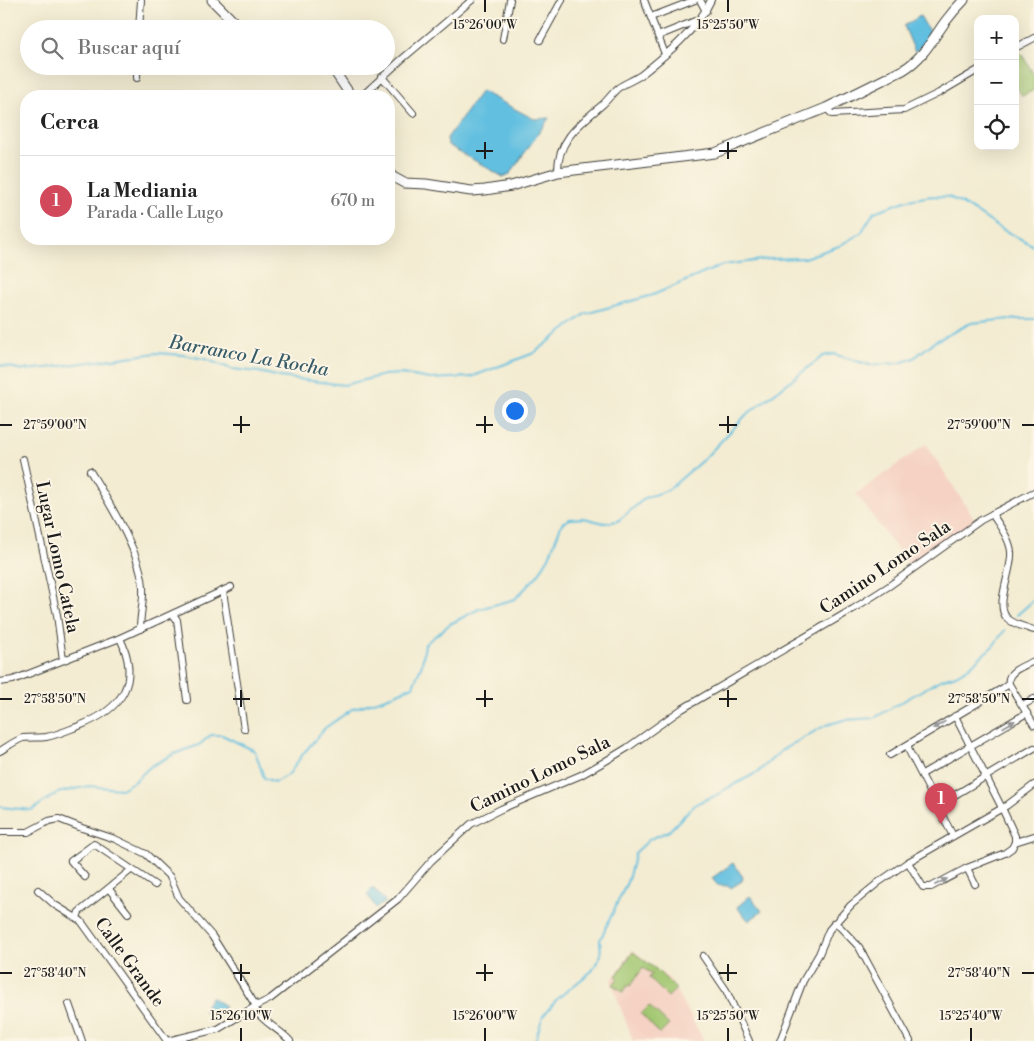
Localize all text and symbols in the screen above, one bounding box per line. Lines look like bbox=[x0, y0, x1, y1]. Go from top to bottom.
map controls bbox=[974, 15, 1019, 150]
button: + bbox=[974, 15, 1019, 60]
text: 15°26'00"W bbox=[453, 18, 518, 33]
text: 15°25'50"W bbox=[697, 18, 760, 33]
search box bbox=[20, 20, 395, 75]
icon: search bbox=[38, 34, 66, 62]
text: Buscar aquí bbox=[78, 36, 180, 60]
button: − bbox=[974, 60, 1019, 105]
button: locate bbox=[974, 105, 1019, 150]
text: Cerca bbox=[40, 110, 99, 136]
text: La Mediania bbox=[87, 179, 197, 203]
text: 1 bbox=[52, 191, 60, 211]
text: 670 m bbox=[331, 191, 375, 211]
text: Parada · Calle Lugo bbox=[87, 203, 224, 223]
water label: Barranco La Rocha bbox=[166, 330, 331, 382]
your location bbox=[502, 398, 528, 424]
text: 27°59'00"N bbox=[23, 418, 87, 433]
text: 27°59'00"N bbox=[947, 418, 1011, 433]
street label: Lugar Lomo Catela bbox=[30, 479, 85, 636]
street label: Camino Lomo Sala bbox=[815, 515, 956, 620]
text: 27°58'50"N bbox=[24, 692, 86, 707]
text: 27°58'50"N bbox=[948, 692, 1010, 707]
one-way arrow bbox=[1003, 719, 1016, 728]
one-way arrow bbox=[933, 721, 946, 730]
street label: Camino Lomo Sala bbox=[466, 730, 615, 818]
pin: 1 bbox=[925, 783, 957, 824]
one-way arrow bbox=[934, 878, 948, 886]
street label: Calle Grande bbox=[89, 913, 170, 1012]
text: 27°58'40"N bbox=[24, 966, 86, 981]
text: 27°58'40"N bbox=[948, 966, 1010, 981]
text: 15°26'10"W bbox=[210, 1009, 273, 1024]
text: 15°26'00"W bbox=[453, 1009, 518, 1024]
text: 15°25'50"W bbox=[697, 1009, 760, 1024]
text: 15°25'40"W bbox=[939, 1009, 1004, 1024]

